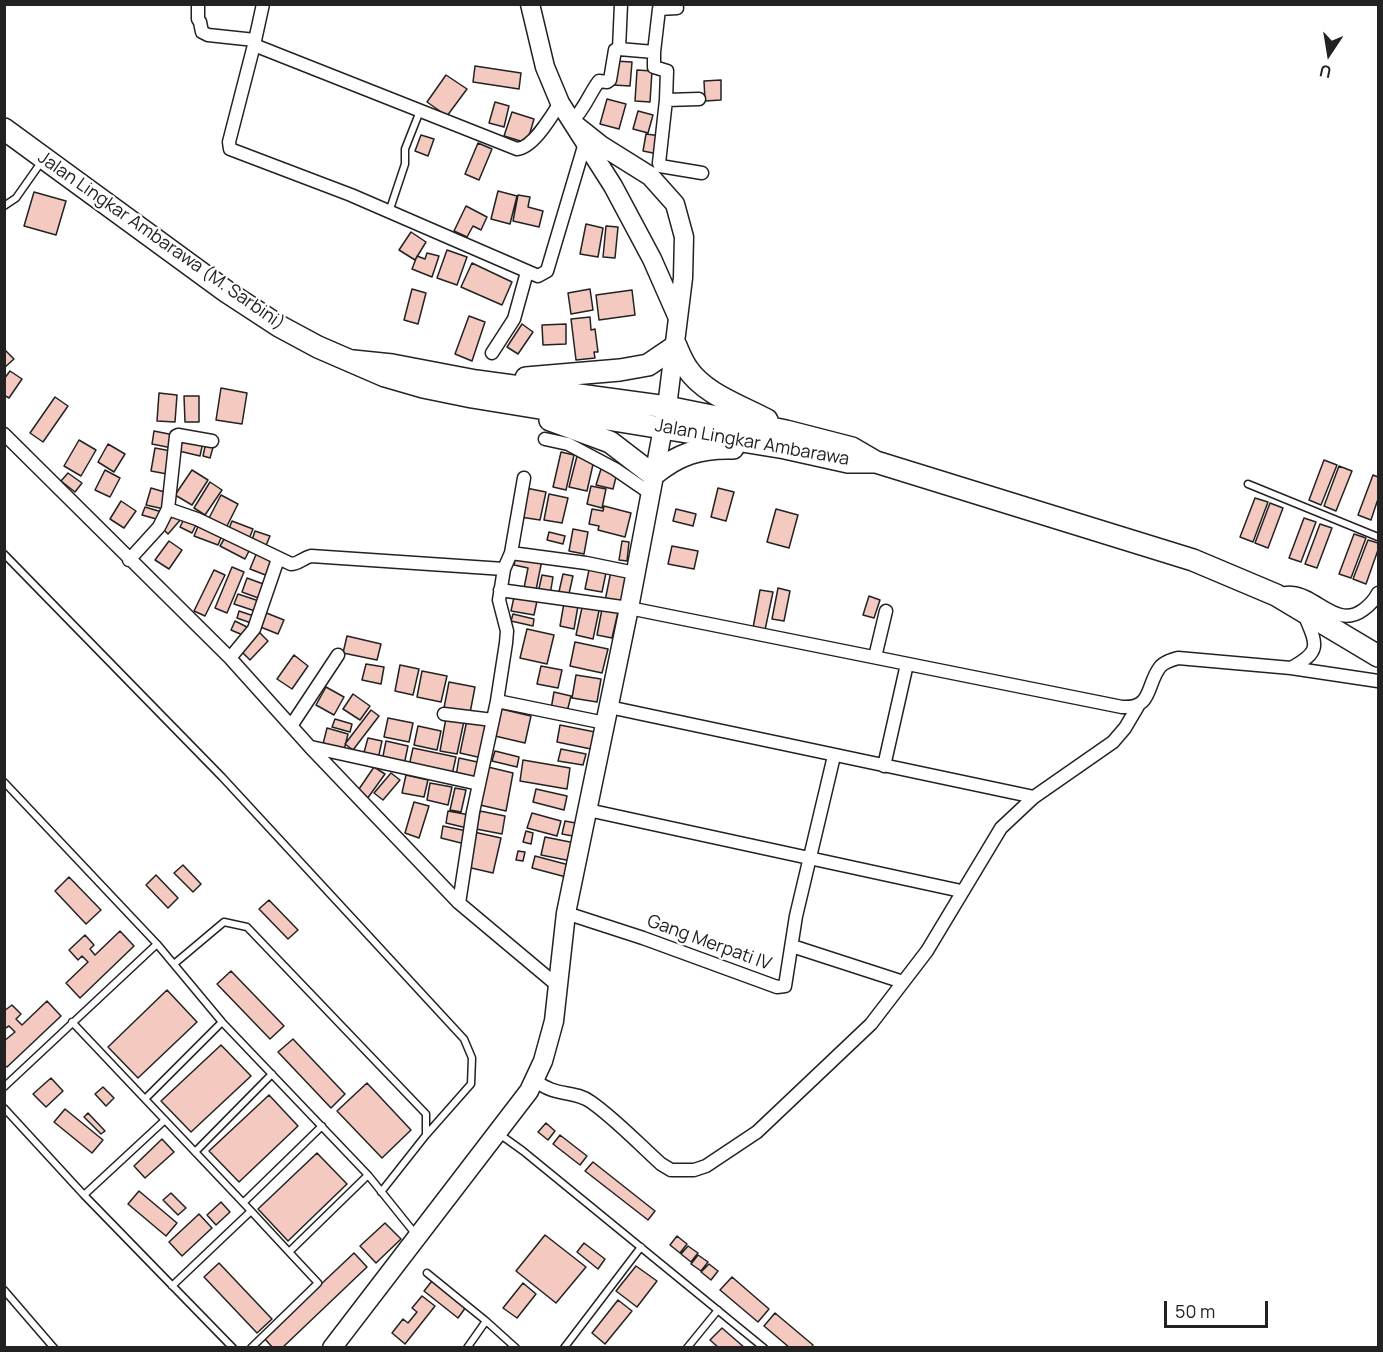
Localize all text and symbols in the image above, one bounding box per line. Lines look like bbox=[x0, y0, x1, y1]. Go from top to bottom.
north arrow bbox=[1299, 24, 1359, 84]
text: U bbox=[1317, 60, 1333, 84]
street label: Jalan Lingkar Ambarawa (M. Sarbini) bbox=[33, 147, 289, 335]
street label: Jalan Lingkar Ambarawa bbox=[653, 415, 851, 471]
street label: Gang Merpati IV bbox=[644, 911, 774, 975]
scale bar bbox=[1167, 1289, 1270, 1327]
text: 50 m bbox=[1175, 1299, 1215, 1323]

